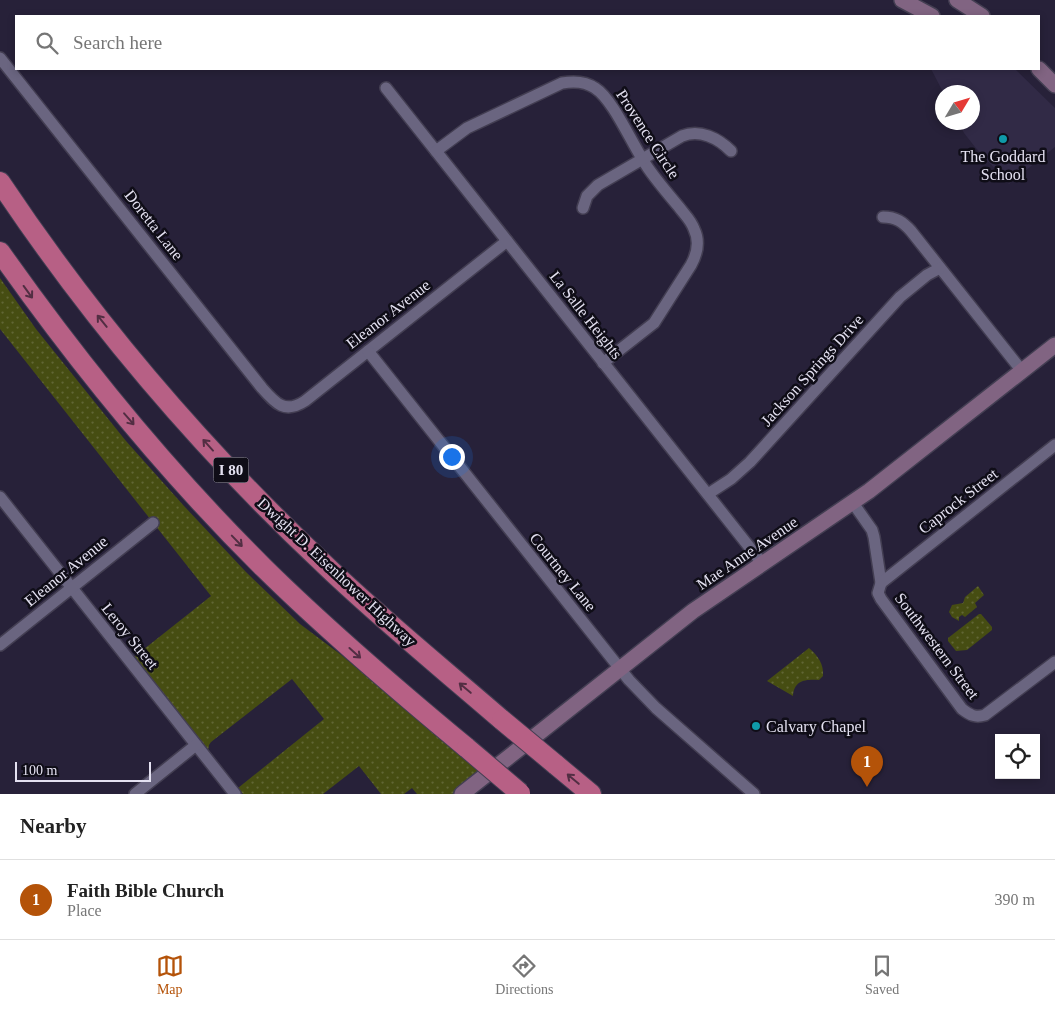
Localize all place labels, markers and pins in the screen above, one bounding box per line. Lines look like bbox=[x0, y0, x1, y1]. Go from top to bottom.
marker: The Goddard School bbox=[997, 133, 1009, 145]
place label: The Goddard School bbox=[961, 148, 1045, 183]
place label: Calvary Chapel bbox=[766, 718, 867, 736]
marker: Calvary Chapel bbox=[750, 720, 762, 732]
pin: 1 bbox=[851, 746, 883, 787]

